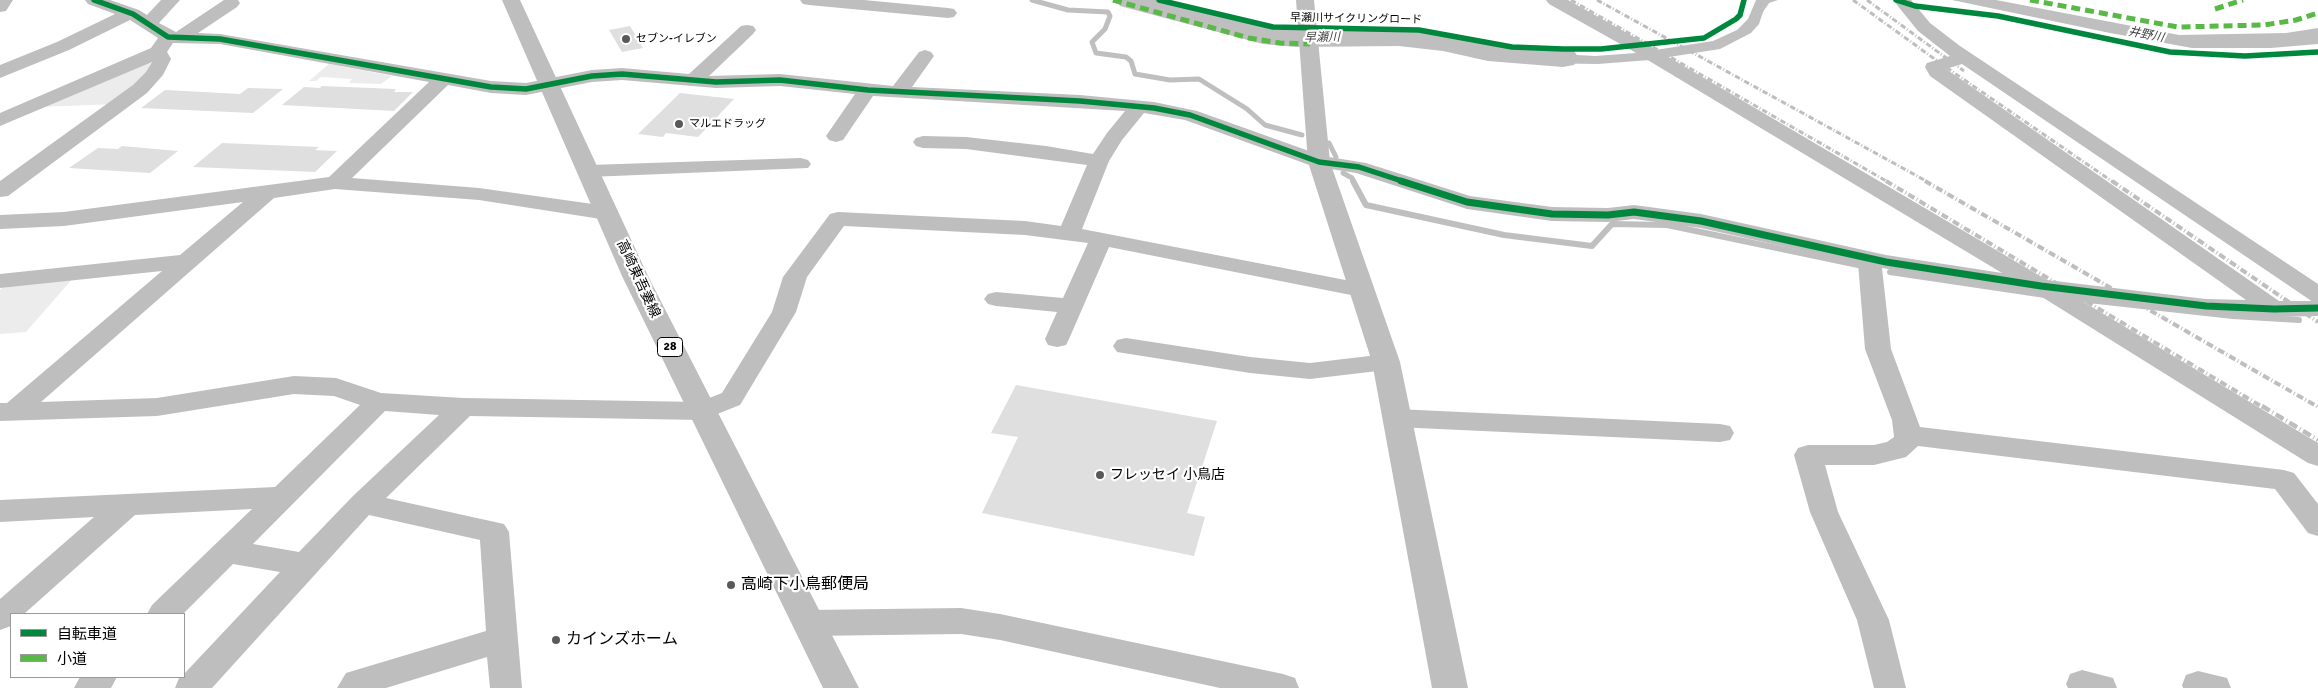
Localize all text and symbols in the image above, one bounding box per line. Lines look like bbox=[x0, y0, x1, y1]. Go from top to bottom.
street label: 早瀬川サイクリングロード bbox=[1290, 11, 1422, 27]
water label: 井野川 bbox=[2127, 24, 2165, 46]
water label: 早瀬川 bbox=[1304, 30, 1340, 46]
place label: セブン-イレブン bbox=[636, 32, 717, 46]
marker: セブン-イレブン bbox=[620, 33, 632, 45]
place label: マルエドラッグ bbox=[689, 117, 766, 131]
marker: マルエドラッグ bbox=[673, 118, 685, 130]
street label: 高崎東吾妻線 bbox=[613, 237, 663, 321]
road number: 28 bbox=[658, 338, 682, 357]
place label: フレッセイ 小鳥店 bbox=[1110, 467, 1225, 483]
marker: フレッセイ 小鳥店 bbox=[1094, 469, 1106, 481]
place label: 高崎下小鳥郵便局 bbox=[741, 575, 869, 595]
marker: 高崎下小鳥郵便局 bbox=[725, 579, 737, 591]
legend bbox=[10, 613, 185, 678]
text: 自転車道 bbox=[57, 625, 117, 643]
place label: カインズホーム bbox=[566, 630, 678, 650]
marker: カインズホーム bbox=[550, 634, 562, 646]
text: 小道 bbox=[57, 650, 87, 668]

